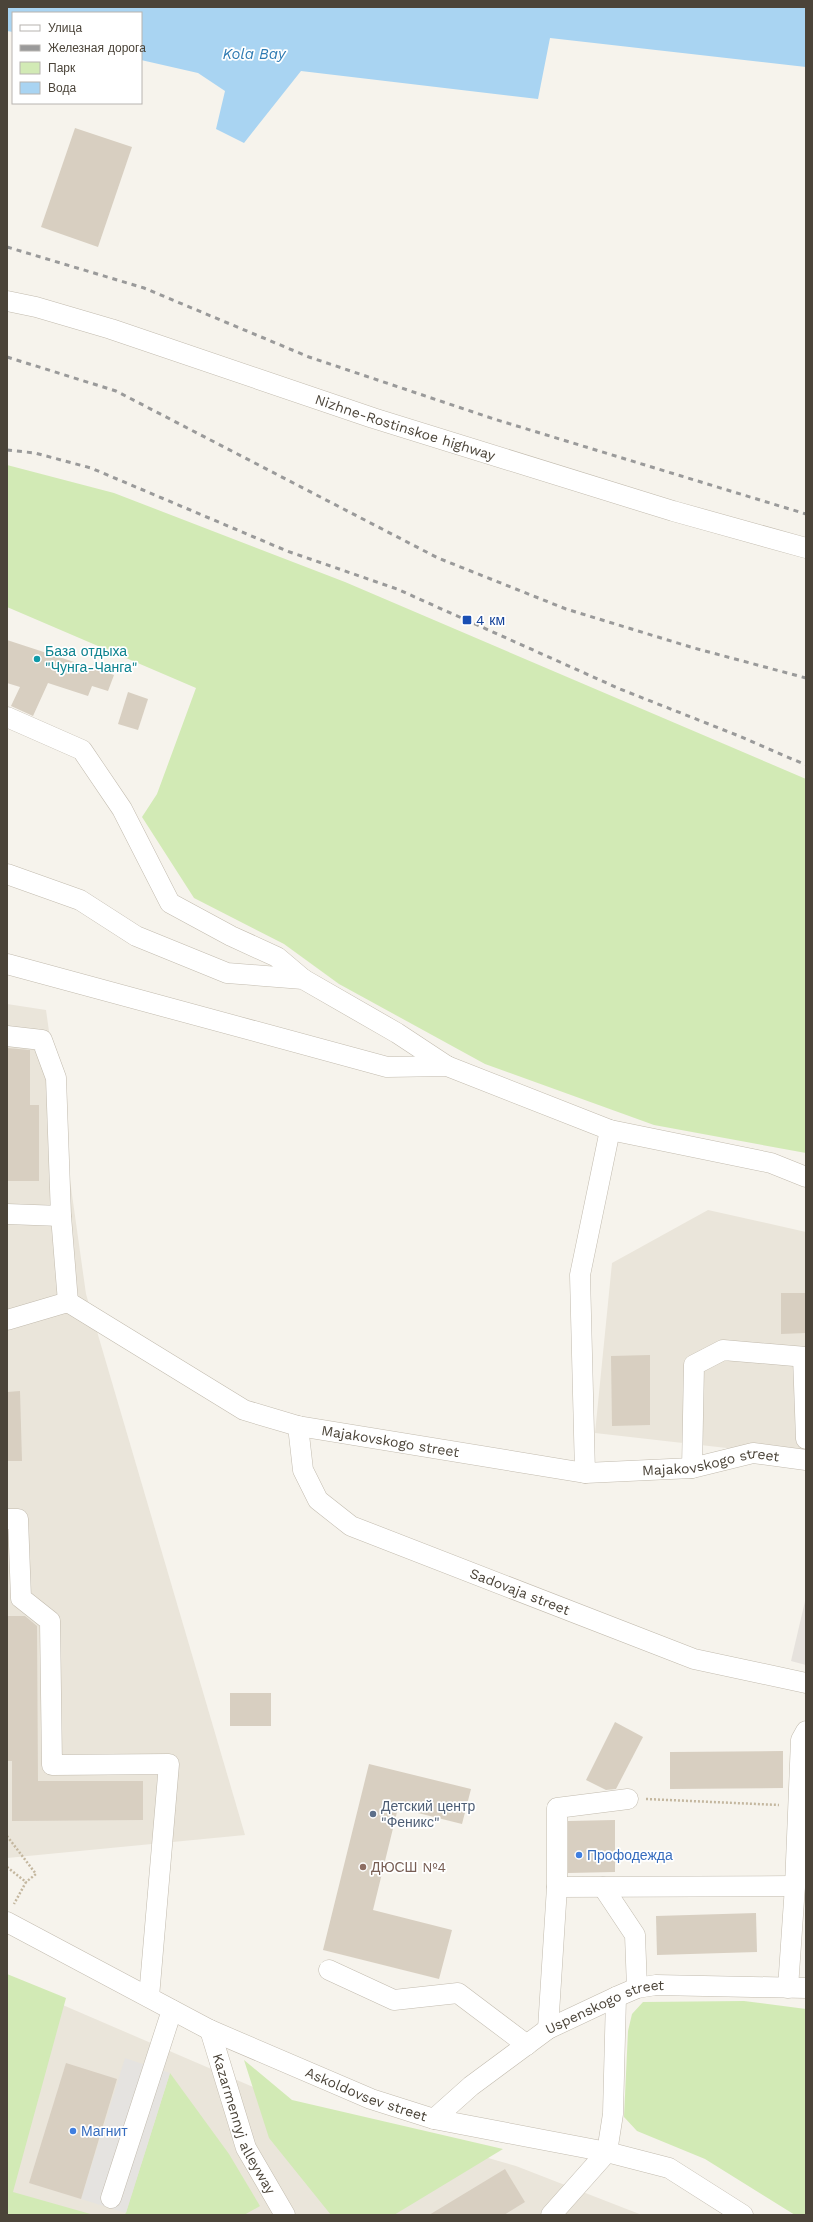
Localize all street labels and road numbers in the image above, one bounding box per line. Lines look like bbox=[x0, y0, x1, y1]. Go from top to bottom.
street label: Nizhne-Rostinskoe highway bbox=[313, 391, 498, 464]
street label: Majakovskogo street bbox=[320, 1422, 461, 1460]
street label: Majakovskogo street bbox=[642, 1445, 780, 1478]
street label: Sadovaja street bbox=[468, 1565, 572, 1618]
street label: Uspenskogo street bbox=[543, 1977, 664, 2037]
street label: Kazarmennyj alleyway bbox=[210, 2051, 279, 2197]
street label: Askoldovsev street bbox=[303, 2064, 429, 2124]

